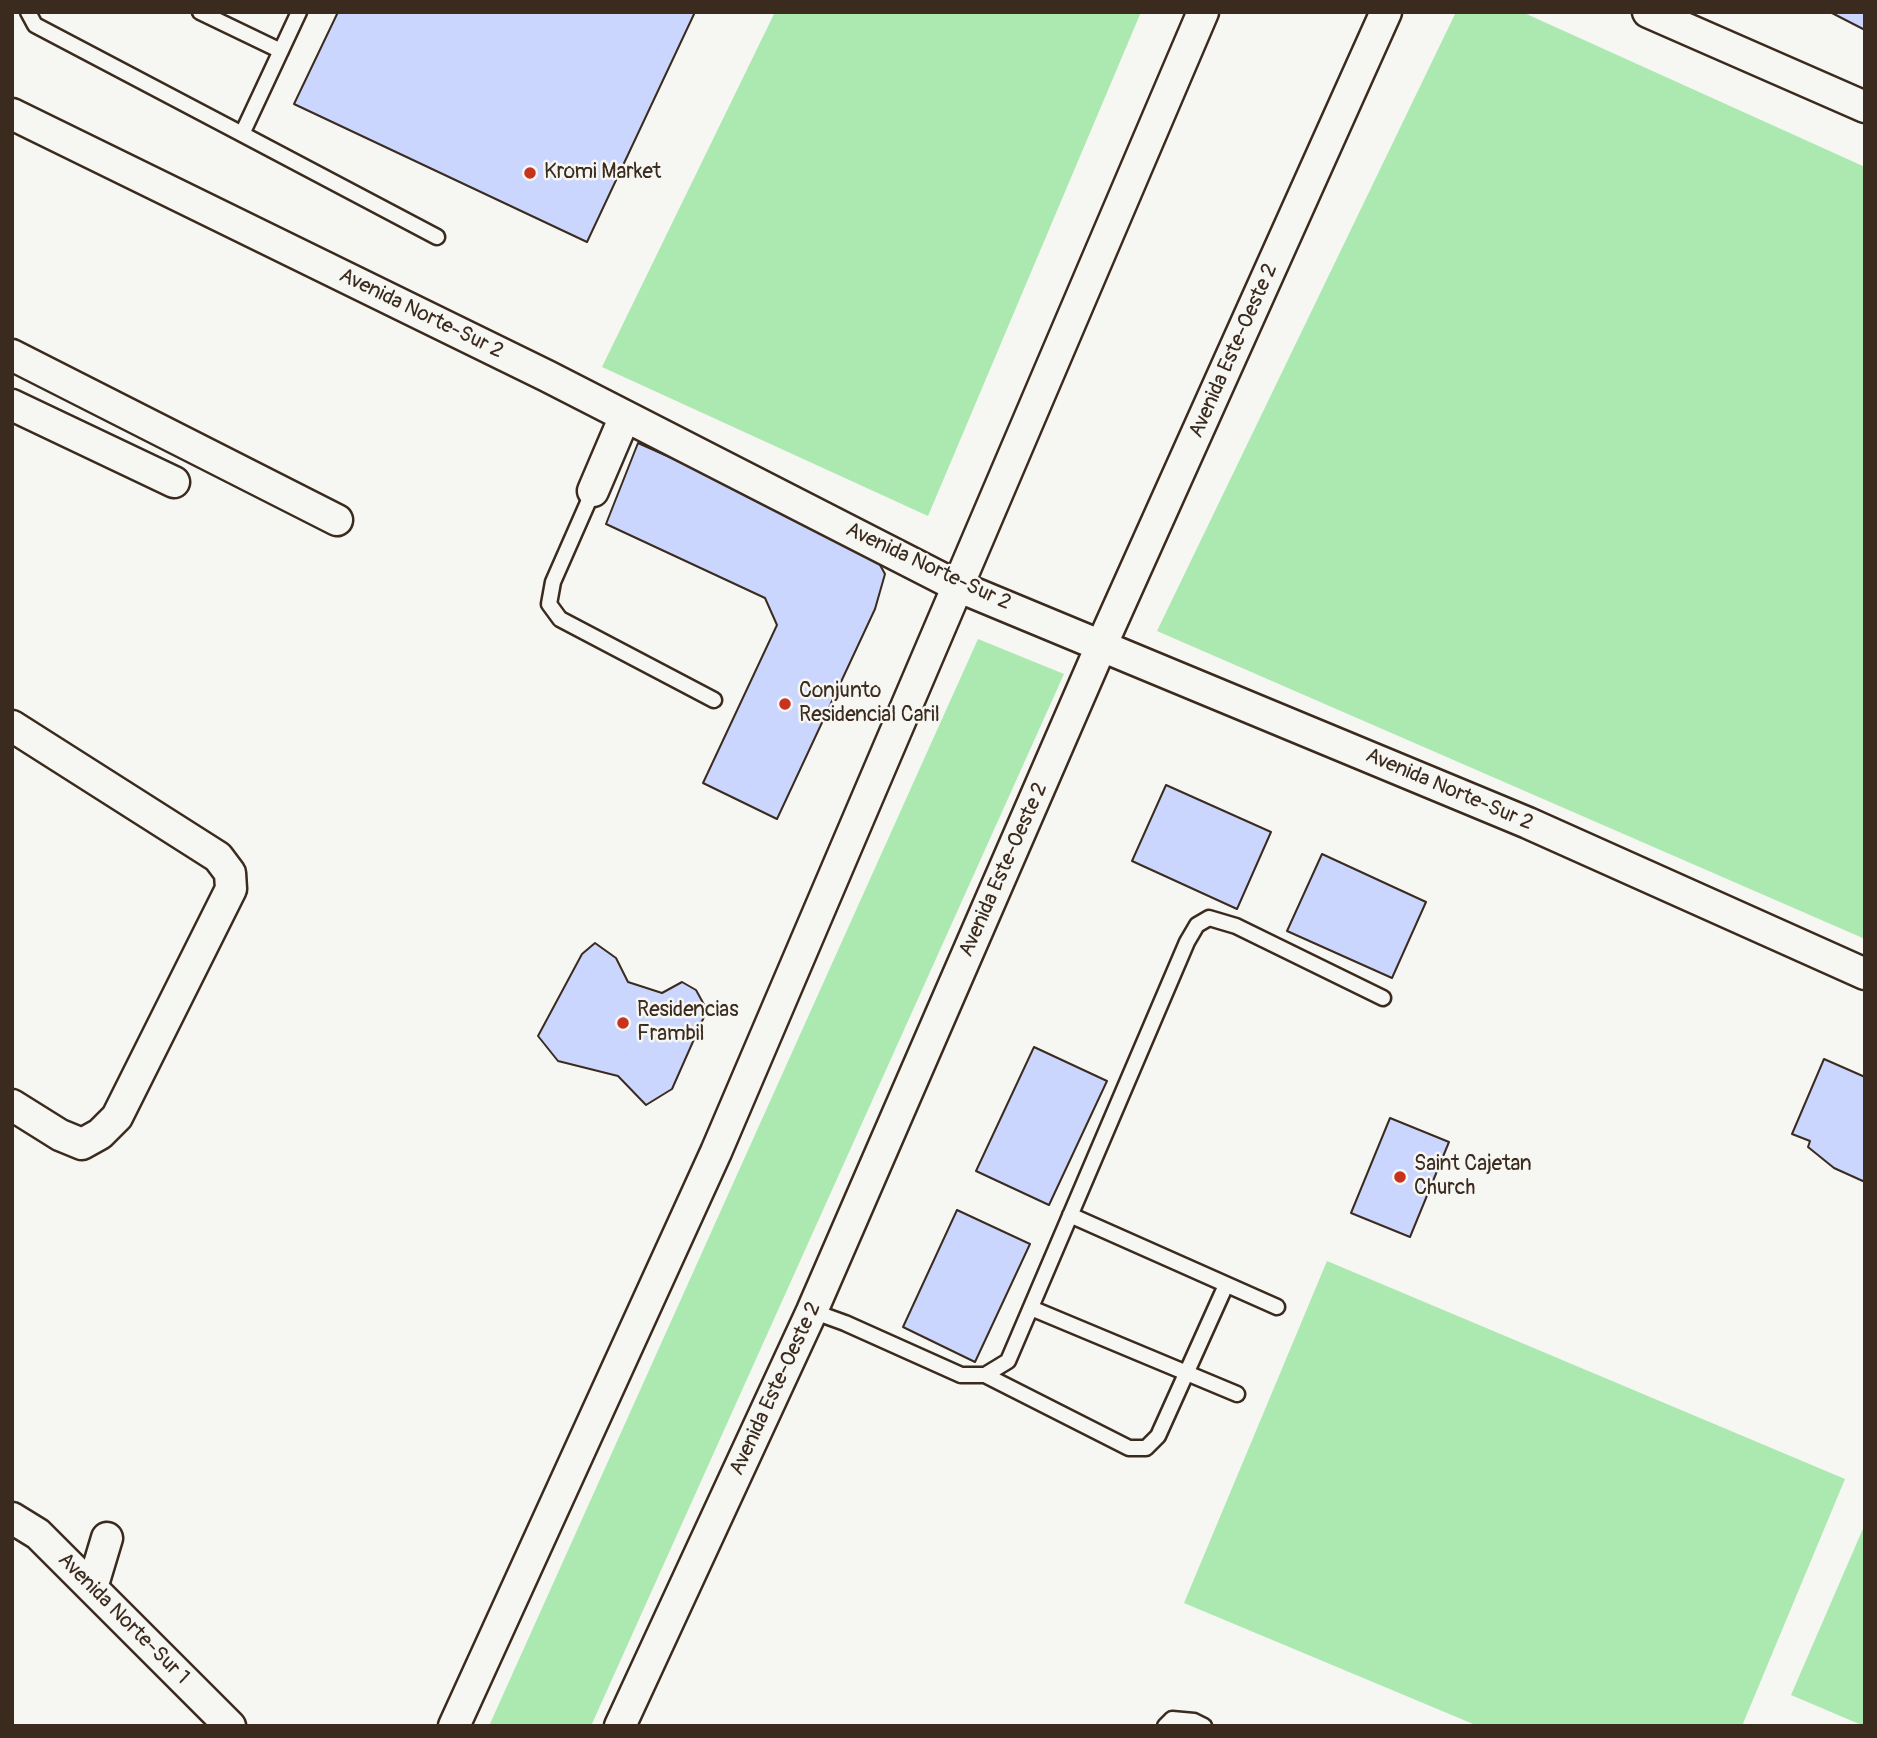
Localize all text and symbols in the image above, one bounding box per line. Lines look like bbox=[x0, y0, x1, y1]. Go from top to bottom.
place label: Kromi Market bbox=[544, 160, 661, 186]
marker: Kromi Market bbox=[522, 165, 538, 181]
street label: Avenida Este-Oeste 2 bbox=[1184, 260, 1284, 442]
street label: Avenida Norte-Sur 2 bbox=[335, 263, 507, 365]
street label: Avenida Norte-Sur 2 bbox=[841, 518, 1015, 616]
place label: Conjunto Residencial Caril bbox=[799, 679, 940, 729]
marker: Conjunto Residencial Caril bbox=[777, 696, 793, 712]
street label: Avenida Norte-Sur 2 bbox=[1362, 743, 1536, 837]
street label: Avenida Este-Oeste 2 bbox=[954, 779, 1054, 961]
place label: Residencias Frambil bbox=[637, 998, 739, 1048]
marker: Residencias Frambil bbox=[615, 1015, 631, 1031]
place label: Saint Cajetan Church bbox=[1414, 1152, 1532, 1202]
marker: Saint Cajetan Church bbox=[1392, 1169, 1408, 1185]
street label: Avenida Este-Oeste 2 bbox=[725, 1298, 827, 1480]
street label: Avenida Norte-Sur 1 bbox=[52, 1548, 194, 1690]

